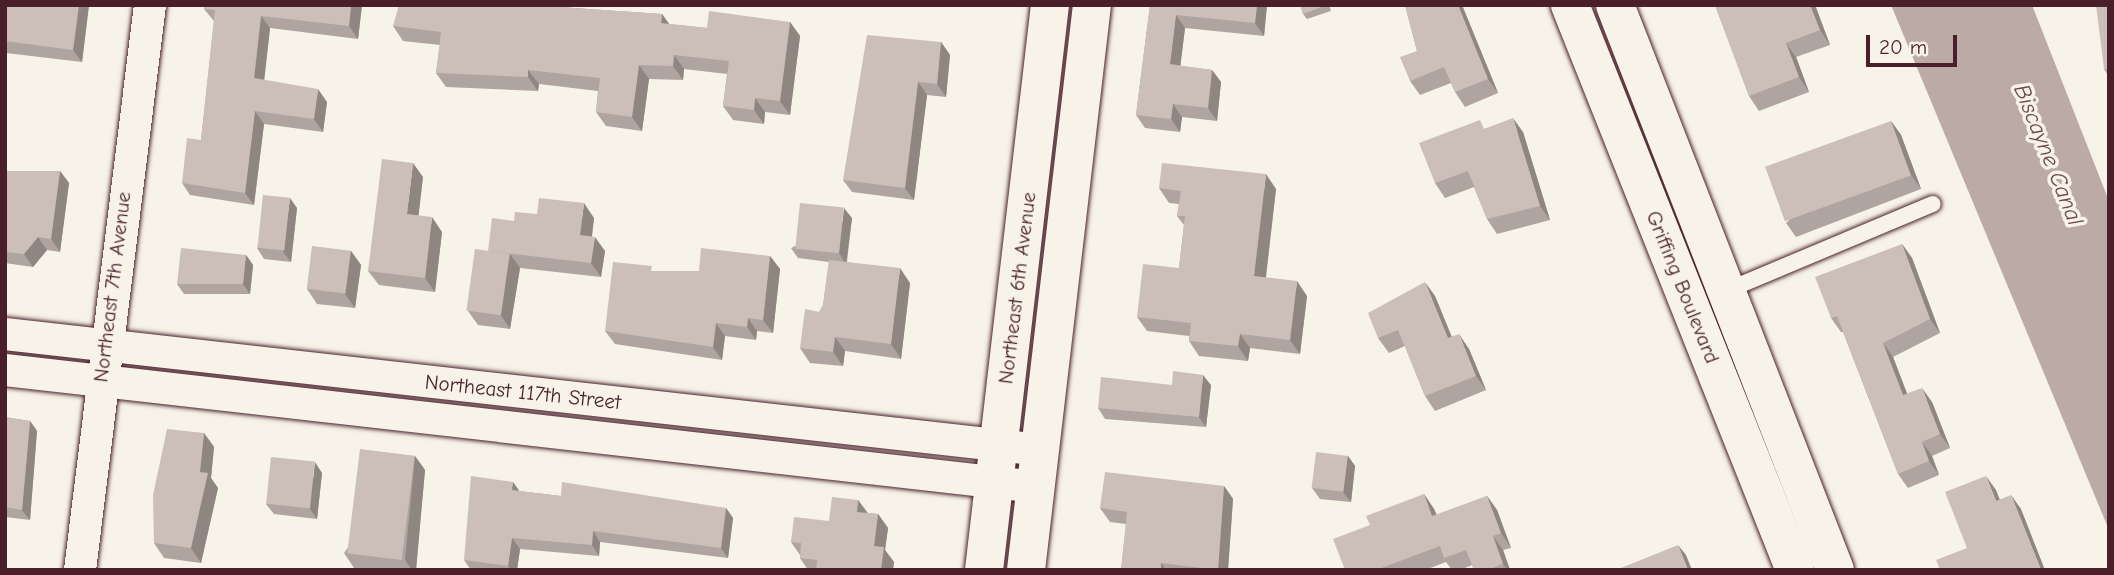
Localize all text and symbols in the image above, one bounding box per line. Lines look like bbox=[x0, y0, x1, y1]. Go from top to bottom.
scale bar bbox=[1869, 21, 1960, 65]
text: 20 m bbox=[1879, 35, 1927, 59]
water label: Biscayne Canal bbox=[2007, 80, 2089, 230]
street label: Northeast 7th Avenue bbox=[88, 190, 136, 384]
street label: Northeast 6th Avenue bbox=[993, 191, 1041, 385]
street label: Griffing Boulevard bbox=[1641, 207, 1725, 367]
street label: Northeast 117th Street bbox=[424, 369, 622, 415]

